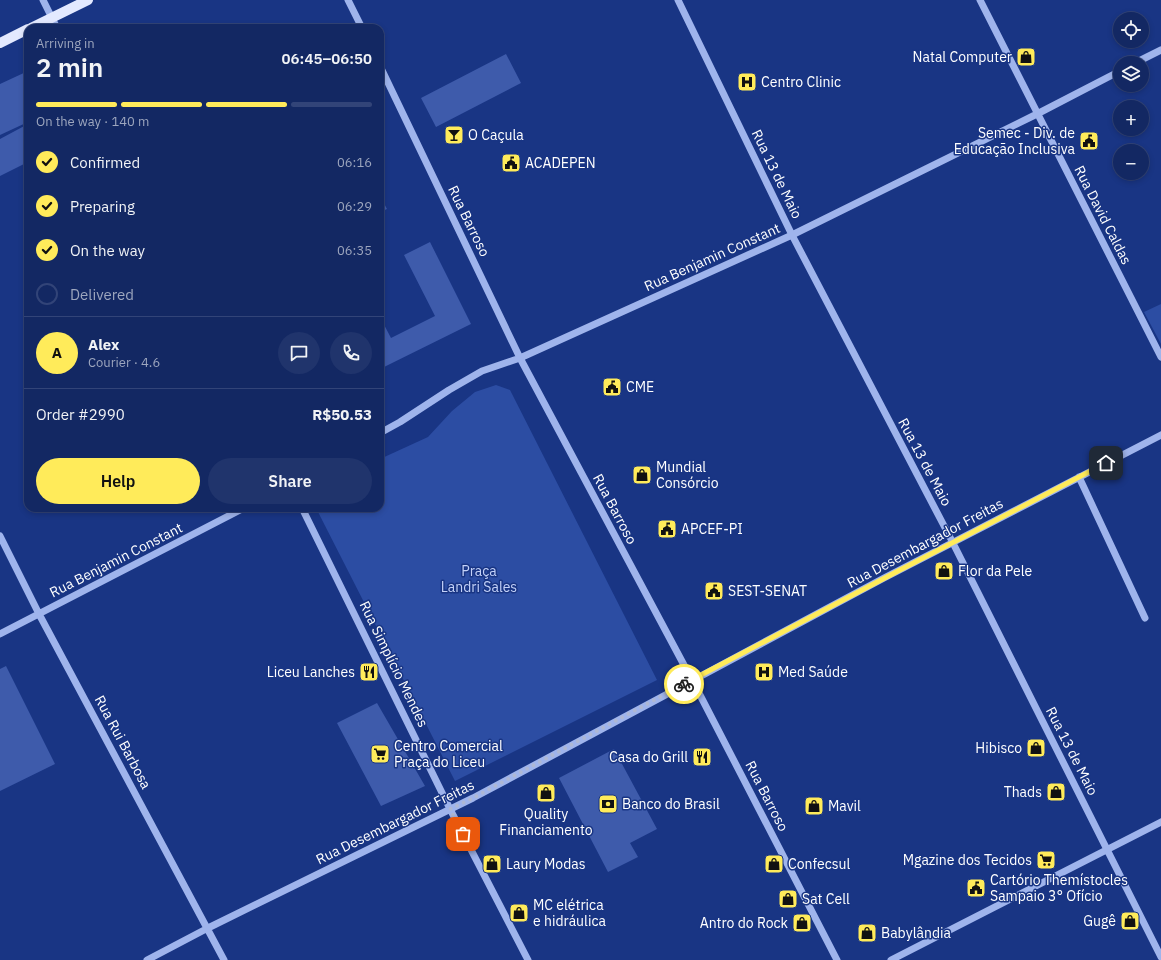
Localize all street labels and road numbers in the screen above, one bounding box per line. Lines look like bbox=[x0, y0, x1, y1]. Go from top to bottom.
street label: Rua 13 de Maio bbox=[748, 126, 806, 222]
street label: Rua David Caldas bbox=[1070, 163, 1136, 268]
street label: Rua Barroso bbox=[444, 182, 494, 260]
street label: Rua Benjamin Constant bbox=[641, 219, 783, 295]
street label: Rua 13 de Maio bbox=[894, 415, 956, 509]
street label: Rua Barroso bbox=[589, 471, 641, 547]
street label: Rua Desembargador Freitas bbox=[844, 494, 1006, 592]
street label: Rua Benjamin Constant bbox=[46, 519, 186, 601]
street label: Rua Simplício Mendes bbox=[356, 598, 432, 730]
street label: Rua Rui Barbosa bbox=[91, 692, 155, 792]
street label: Rua 13 de Maio bbox=[1042, 704, 1102, 798]
street label: Rua Barroso bbox=[741, 758, 793, 835]
street label: Rua Desembargador Freitas bbox=[313, 776, 477, 868]

